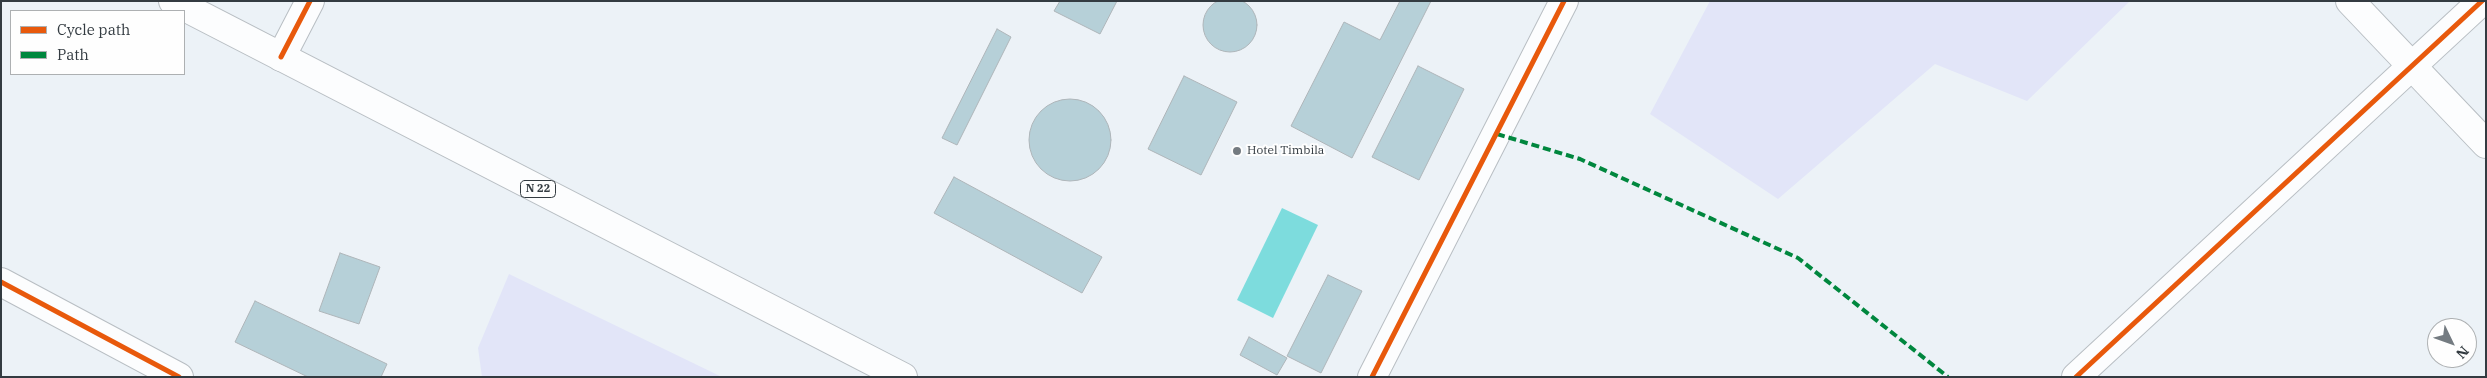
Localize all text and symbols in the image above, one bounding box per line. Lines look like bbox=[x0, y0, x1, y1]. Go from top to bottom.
legend bbox=[10, 10, 185, 75]
text: Cycle path bbox=[57, 20, 130, 39]
text: Path bbox=[57, 45, 89, 64]
place label: Hotel Timbila bbox=[1247, 144, 1324, 158]
marker: Hotel Timbila bbox=[1231, 145, 1243, 157]
road number: N 22 bbox=[520, 180, 556, 198]
north arrow bbox=[2427, 318, 2477, 368]
text: N bbox=[2452, 342, 2473, 363]

